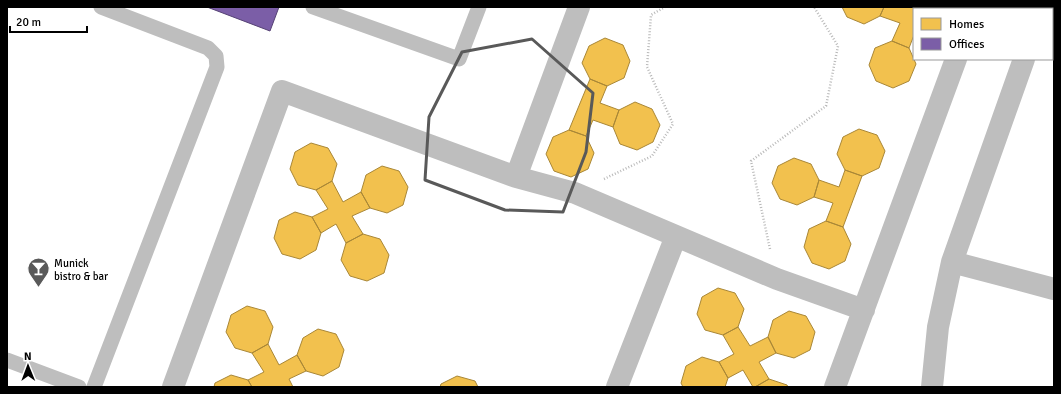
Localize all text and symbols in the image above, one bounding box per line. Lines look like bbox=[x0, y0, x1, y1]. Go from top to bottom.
scale bar bbox=[10, 8, 87, 34]
legend bbox=[913, 8, 1053, 60]
text: 20 m bbox=[16, 15, 41, 30]
text: Homes bbox=[949, 17, 984, 32]
text: Offices bbox=[949, 37, 984, 52]
bar icon: Munick bistro & bar bbox=[25, 256, 51, 289]
place label: Munick bistro & bar bbox=[54, 257, 108, 283]
north arrow bbox=[8, 346, 48, 386]
text: N bbox=[24, 350, 32, 363]

